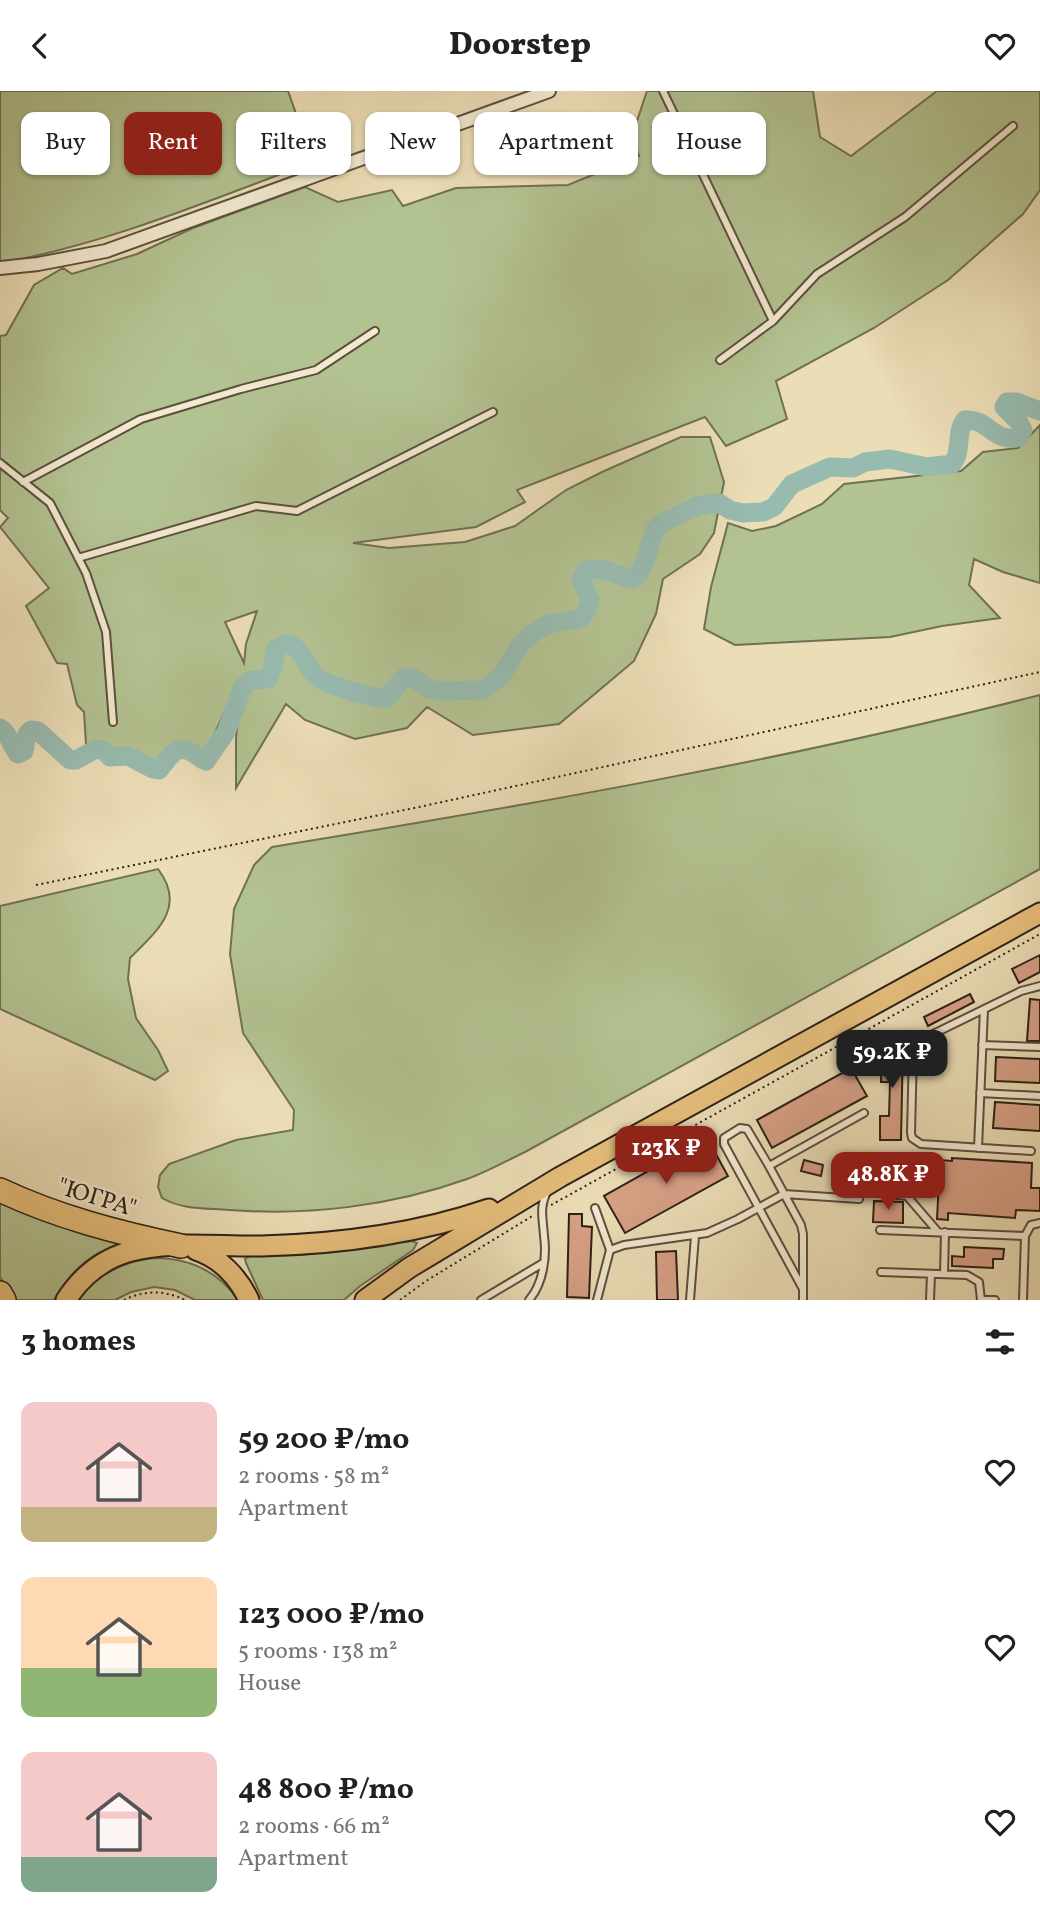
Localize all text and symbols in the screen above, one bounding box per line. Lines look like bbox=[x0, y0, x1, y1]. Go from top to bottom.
text: Doorstep bbox=[449, 24, 591, 68]
icon: back bbox=[21, 27, 59, 65]
icon: heart bbox=[981, 27, 1019, 65]
chip: Buy bbox=[21, 112, 110, 175]
chip: Rent bbox=[124, 112, 222, 175]
chip: Filters bbox=[236, 112, 351, 175]
chip: New bbox=[365, 112, 460, 175]
chip: Apartment bbox=[474, 112, 638, 175]
chip: House bbox=[652, 112, 766, 175]
pin: 59.2K ₽ bbox=[827, 1031, 957, 1090]
text: 59.2K ₽ bbox=[852, 1037, 932, 1069]
pin: 123K ₽ bbox=[609, 1127, 723, 1186]
text: 123K ₽ bbox=[631, 1133, 701, 1165]
pin: 48.8K ₽ bbox=[823, 1153, 953, 1212]
text: 48.8K ₽ bbox=[847, 1159, 929, 1191]
street label: "ЮГРА" bbox=[53, 1171, 140, 1227]
text: 3 homes bbox=[21, 1321, 136, 1363]
icon: filters bbox=[981, 1323, 1019, 1361]
text: 59 200 ₽/mo bbox=[238, 1419, 409, 1461]
icon: home bbox=[77, 1430, 161, 1514]
icon: heart bbox=[981, 1453, 1019, 1491]
text: 2 rooms · 58 m² bbox=[238, 1461, 389, 1493]
text: Apartment bbox=[238, 1493, 349, 1525]
text: 123 000 ₽/mo bbox=[238, 1594, 425, 1636]
icon: home bbox=[77, 1605, 161, 1689]
icon: heart bbox=[981, 1628, 1019, 1666]
text: 5 rooms · 138 m² bbox=[238, 1636, 398, 1668]
text: House bbox=[238, 1668, 301, 1700]
text: 48 800 ₽/mo bbox=[238, 1769, 414, 1811]
icon: home bbox=[77, 1780, 161, 1864]
icon: heart bbox=[981, 1803, 1019, 1841]
text: 2 rooms · 66 m² bbox=[238, 1811, 390, 1843]
text: Apartment bbox=[238, 1843, 349, 1875]

